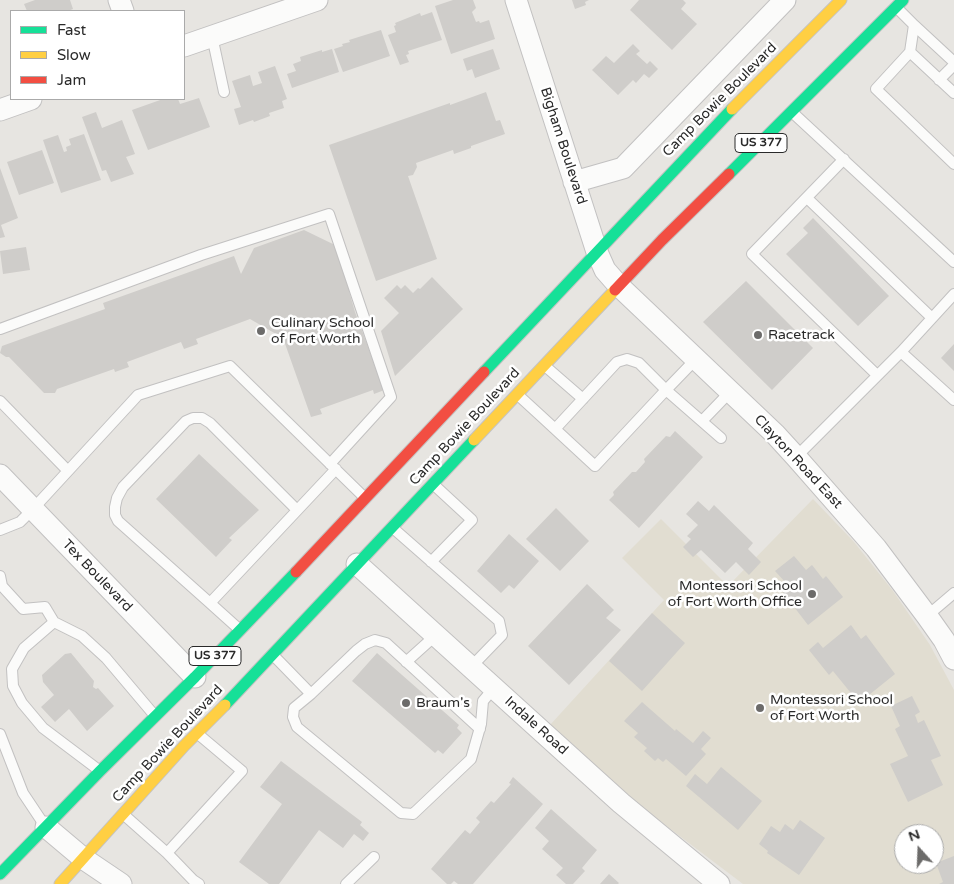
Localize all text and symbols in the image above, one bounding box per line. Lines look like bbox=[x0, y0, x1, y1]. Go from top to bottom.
legend bbox=[10, 10, 185, 100]
text: Fast bbox=[57, 21, 86, 39]
street label: Camp Bowie Boulevard bbox=[660, 40, 780, 160]
text: Slow bbox=[57, 46, 91, 64]
text: Jam bbox=[57, 71, 86, 89]
street label: Bigham Boulevard bbox=[536, 85, 590, 207]
road number: US 377 bbox=[735, 134, 787, 152]
place label: Culinary School of Fort Worth bbox=[271, 315, 374, 348]
marker: Culinary School of Fort Worth bbox=[255, 325, 267, 337]
place label: Racetrack bbox=[768, 327, 835, 343]
marker: Racetrack bbox=[752, 329, 764, 341]
street label: Camp Bowie Boulevard bbox=[406, 365, 524, 489]
street label: Clayton Road East bbox=[750, 412, 846, 512]
street label: Tex Boulevard bbox=[58, 536, 136, 616]
place label: Montessori School of Fort Worth Office bbox=[668, 578, 802, 610]
marker: Montessori School of Fort Worth Office bbox=[806, 588, 818, 600]
road number: US 377 bbox=[189, 646, 241, 666]
street label: Camp Bowie Boulevard bbox=[109, 682, 227, 806]
place label: Montessori School of Fort Worth bbox=[770, 692, 893, 724]
street label: Indale Road bbox=[501, 693, 571, 759]
place label: Braum's bbox=[416, 695, 470, 711]
marker: Braum's bbox=[400, 697, 412, 709]
marker: Montessori School of Fort Worth bbox=[754, 702, 766, 714]
north arrow bbox=[894, 824, 944, 874]
text: N bbox=[906, 825, 922, 845]

